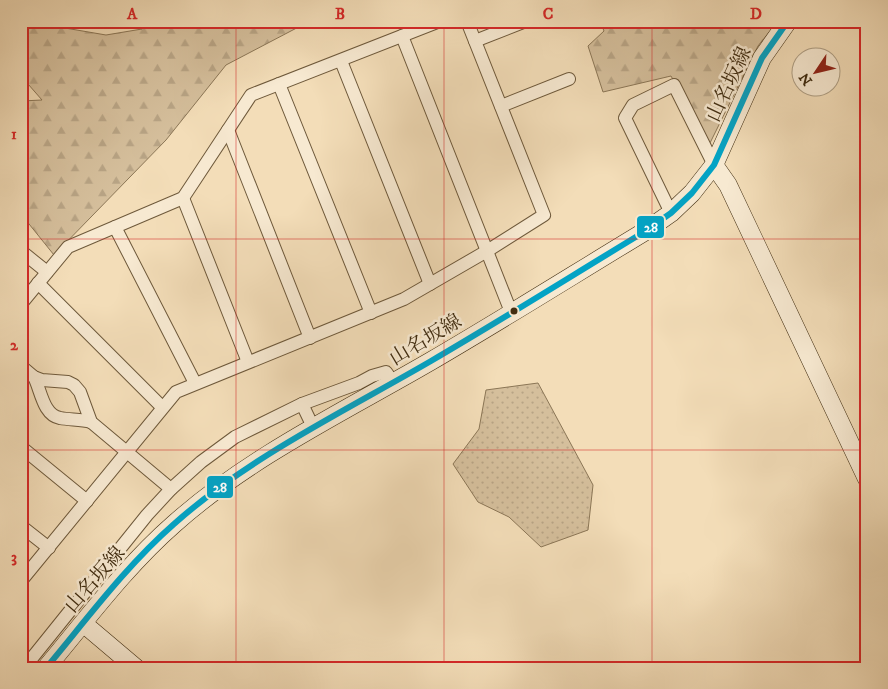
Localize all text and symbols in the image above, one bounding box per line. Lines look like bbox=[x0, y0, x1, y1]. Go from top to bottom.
text: A bbox=[126, 4, 138, 24]
text: B bbox=[335, 4, 345, 24]
text: C bbox=[543, 4, 553, 24]
text: D bbox=[750, 4, 762, 24]
street label: 山名坂線 bbox=[701, 43, 758, 126]
north arrow bbox=[790, 48, 840, 98]
text: N bbox=[795, 69, 817, 89]
text: 1 bbox=[11, 124, 17, 144]
line badge: 28 bbox=[636, 215, 665, 239]
text: 28 bbox=[644, 219, 658, 237]
unlabelled marker bbox=[509, 306, 519, 316]
street label: 山名坂線 bbox=[385, 309, 466, 372]
text: 2 bbox=[10, 335, 19, 355]
line badge: 28 bbox=[206, 475, 234, 499]
text: 28 bbox=[213, 479, 227, 497]
street label: 山名坂線 bbox=[59, 542, 131, 618]
text: 3 bbox=[11, 547, 17, 567]

